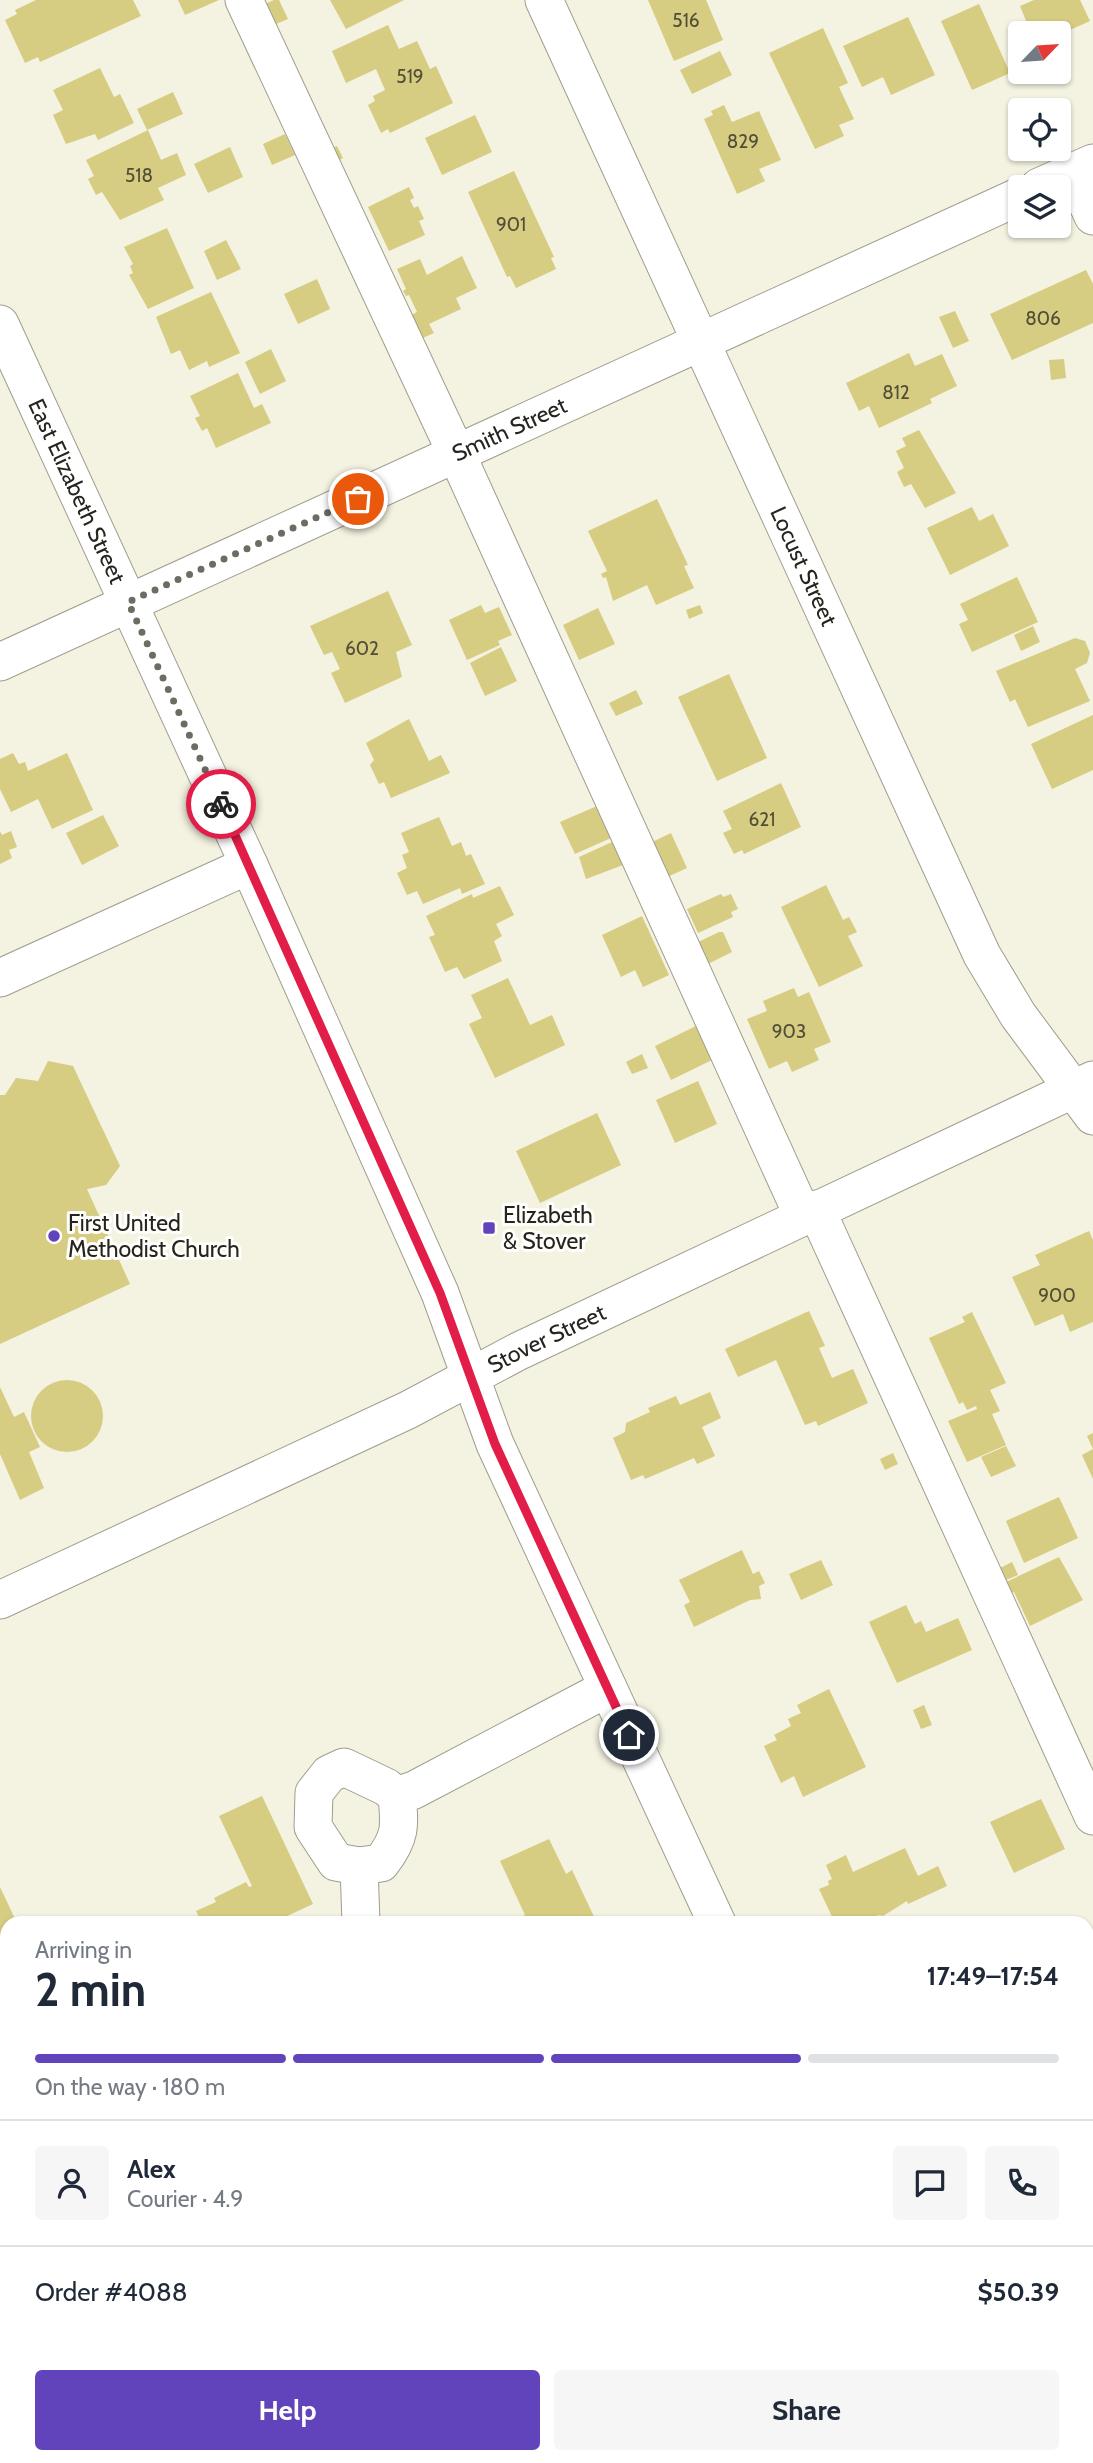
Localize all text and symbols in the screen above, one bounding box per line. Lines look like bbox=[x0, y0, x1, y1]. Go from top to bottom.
house number: 516 bbox=[672, 9, 700, 32]
north arrow bbox=[1008, 21, 1071, 84]
map controls bbox=[1008, 21, 1071, 238]
house number: 519 bbox=[396, 65, 424, 88]
button: locate bbox=[1008, 98, 1071, 161]
house number: 829 bbox=[727, 130, 759, 153]
house number: 518 bbox=[125, 164, 153, 187]
button: layers bbox=[1008, 175, 1071, 238]
house number: 901 bbox=[496, 213, 526, 236]
house number: 806 bbox=[1025, 307, 1061, 330]
house number: 812 bbox=[882, 381, 910, 404]
street label: Smith Street bbox=[448, 391, 571, 468]
street label: East Elizabeth Street bbox=[22, 394, 132, 588]
pin bbox=[328, 469, 388, 529]
icon: bag bbox=[339, 480, 377, 518]
street label: Locust Street bbox=[764, 502, 843, 631]
house number: 602 bbox=[345, 637, 379, 660]
courier bbox=[186, 769, 256, 839]
icon: bike bbox=[202, 785, 240, 823]
house number: 621 bbox=[749, 808, 775, 831]
house number: 903 bbox=[772, 1020, 806, 1043]
place label: Elizabeth & Stover bbox=[503, 1201, 593, 1255]
place label: First United Methodist Church bbox=[68, 1209, 240, 1263]
marker: Elizabeth & Stover bbox=[481, 1220, 497, 1236]
marker: First United Methodist Church bbox=[46, 1228, 62, 1244]
house number: 900 bbox=[1038, 1284, 1076, 1307]
street label: Stover Street bbox=[483, 1298, 610, 1379]
pin bbox=[599, 1705, 659, 1765]
icon: home bbox=[610, 1716, 648, 1754]
text: Arriving in bbox=[35, 1936, 132, 1964]
text: 17:49–17:54 bbox=[927, 1960, 1059, 1992]
text: 2 min bbox=[35, 1962, 146, 2018]
text: On the way · 180 m bbox=[35, 2073, 225, 2101]
button: person bbox=[35, 2146, 109, 2220]
button: chat bbox=[893, 2146, 967, 2220]
button: phone bbox=[985, 2146, 1059, 2220]
text: Alex bbox=[127, 2153, 176, 2185]
text: Courier · 4.9 bbox=[127, 2185, 243, 2213]
text: Order #4088 bbox=[35, 2276, 188, 2308]
text: $50.39 bbox=[977, 2276, 1059, 2308]
button: Help bbox=[35, 2370, 540, 2450]
button: Share bbox=[554, 2370, 1059, 2450]

